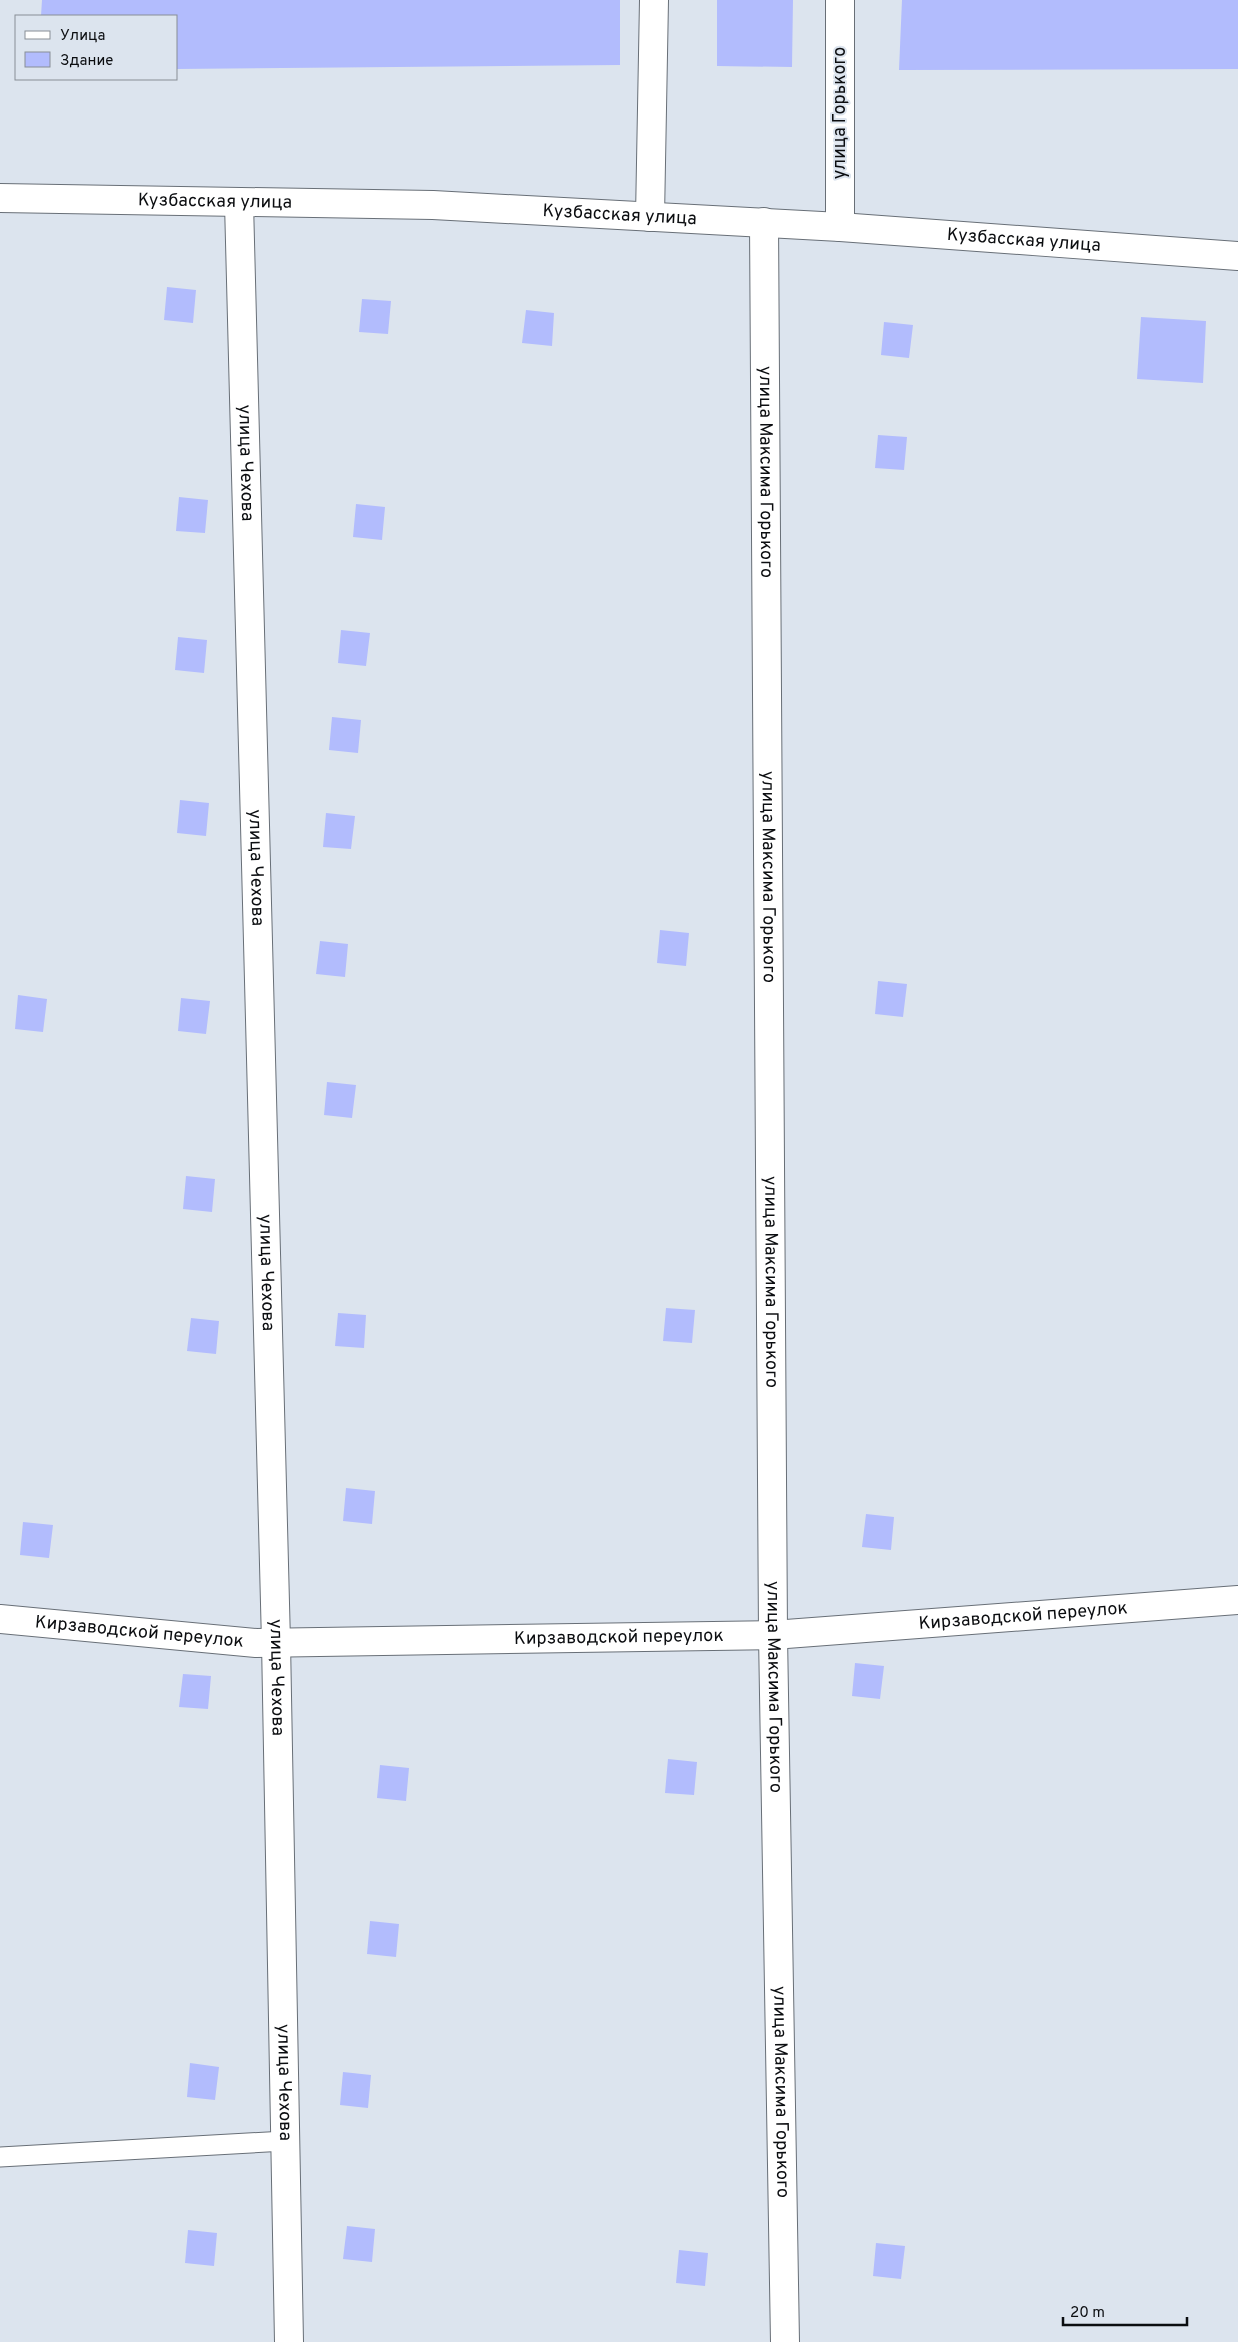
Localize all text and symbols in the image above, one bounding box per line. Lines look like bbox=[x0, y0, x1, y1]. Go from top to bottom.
legend bbox=[15, 15, 178, 80]
text: Улица bbox=[60, 27, 105, 46]
street label: улица Горького bbox=[829, 47, 852, 179]
text: Здание bbox=[60, 52, 113, 71]
street label: Кузбасская улица bbox=[138, 189, 292, 214]
street label: Кузбасская улица bbox=[542, 199, 697, 231]
street label: Кузбасская улица bbox=[946, 223, 1102, 257]
street label: улица Максима Горького bbox=[753, 366, 778, 578]
street label: улица Чехова bbox=[233, 404, 259, 522]
street label: улица Максима Горького bbox=[756, 771, 780, 983]
street label: улица Чехова bbox=[243, 809, 269, 926]
street label: улица Максима Горького bbox=[759, 1176, 783, 1388]
street label: улица Чехова bbox=[254, 1214, 280, 1331]
street label: улица Максима Горького bbox=[761, 1581, 787, 1793]
street label: Кирзаводской переулок bbox=[918, 1597, 1129, 1636]
street label: Кирзаводской переулок bbox=[34, 1611, 245, 1653]
street label: улица Чехова bbox=[264, 1619, 289, 1736]
street label: Кирзаводской переулок bbox=[514, 1624, 724, 1651]
street label: улица Максима Горького bbox=[767, 1986, 794, 2198]
street label: улица Чехова bbox=[272, 2024, 297, 2141]
scale bar bbox=[1063, 2294, 1187, 2326]
text: 20 m bbox=[1070, 2304, 1105, 2323]

